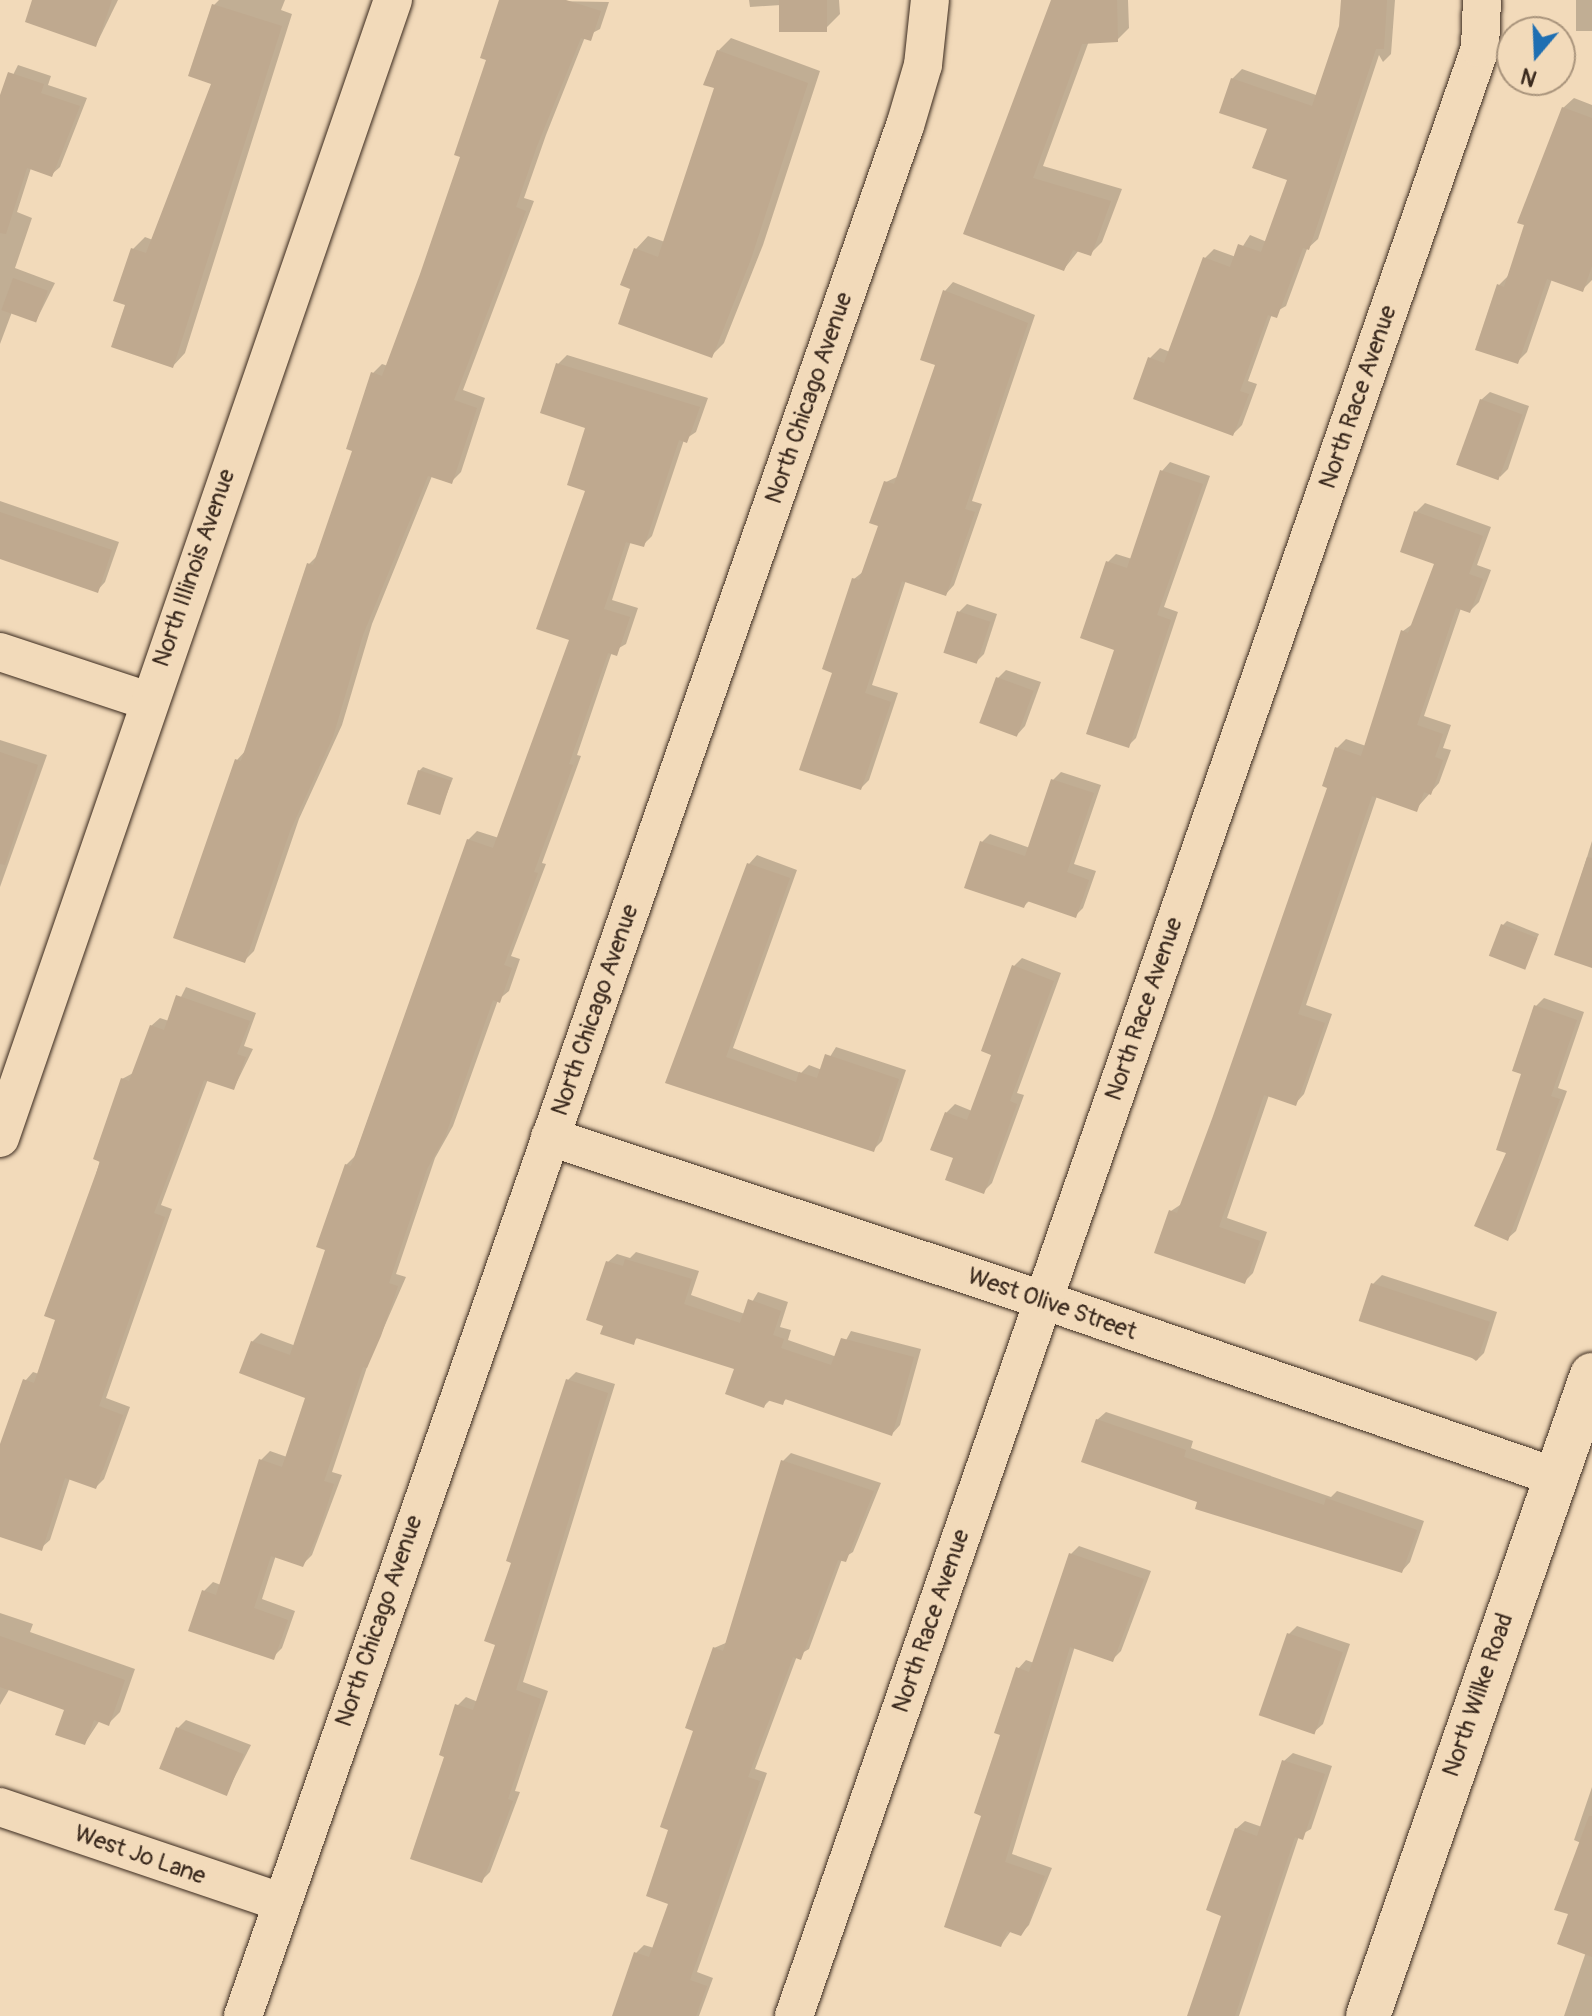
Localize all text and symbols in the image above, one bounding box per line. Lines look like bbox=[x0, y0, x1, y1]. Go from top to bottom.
north arrow bbox=[1496, 16, 1576, 96]
text: N bbox=[1517, 61, 1540, 92]
street label: North Chicago Avenue bbox=[759, 289, 859, 507]
street label: North Race Avenue bbox=[1313, 302, 1403, 492]
street label: North Illinois Avenue bbox=[147, 465, 241, 671]
street label: North Chicago Avenue bbox=[545, 901, 645, 1119]
street label: North Race Avenue bbox=[1099, 914, 1189, 1104]
street label: West Olive Street bbox=[964, 1262, 1140, 1346]
street label: North Chicago Avenue bbox=[329, 1512, 429, 1730]
street label: North Race Avenue bbox=[886, 1526, 976, 1716]
street label: North Wilke Road bbox=[1437, 1609, 1519, 1781]
street label: West Jo Lane bbox=[71, 1819, 209, 1891]

